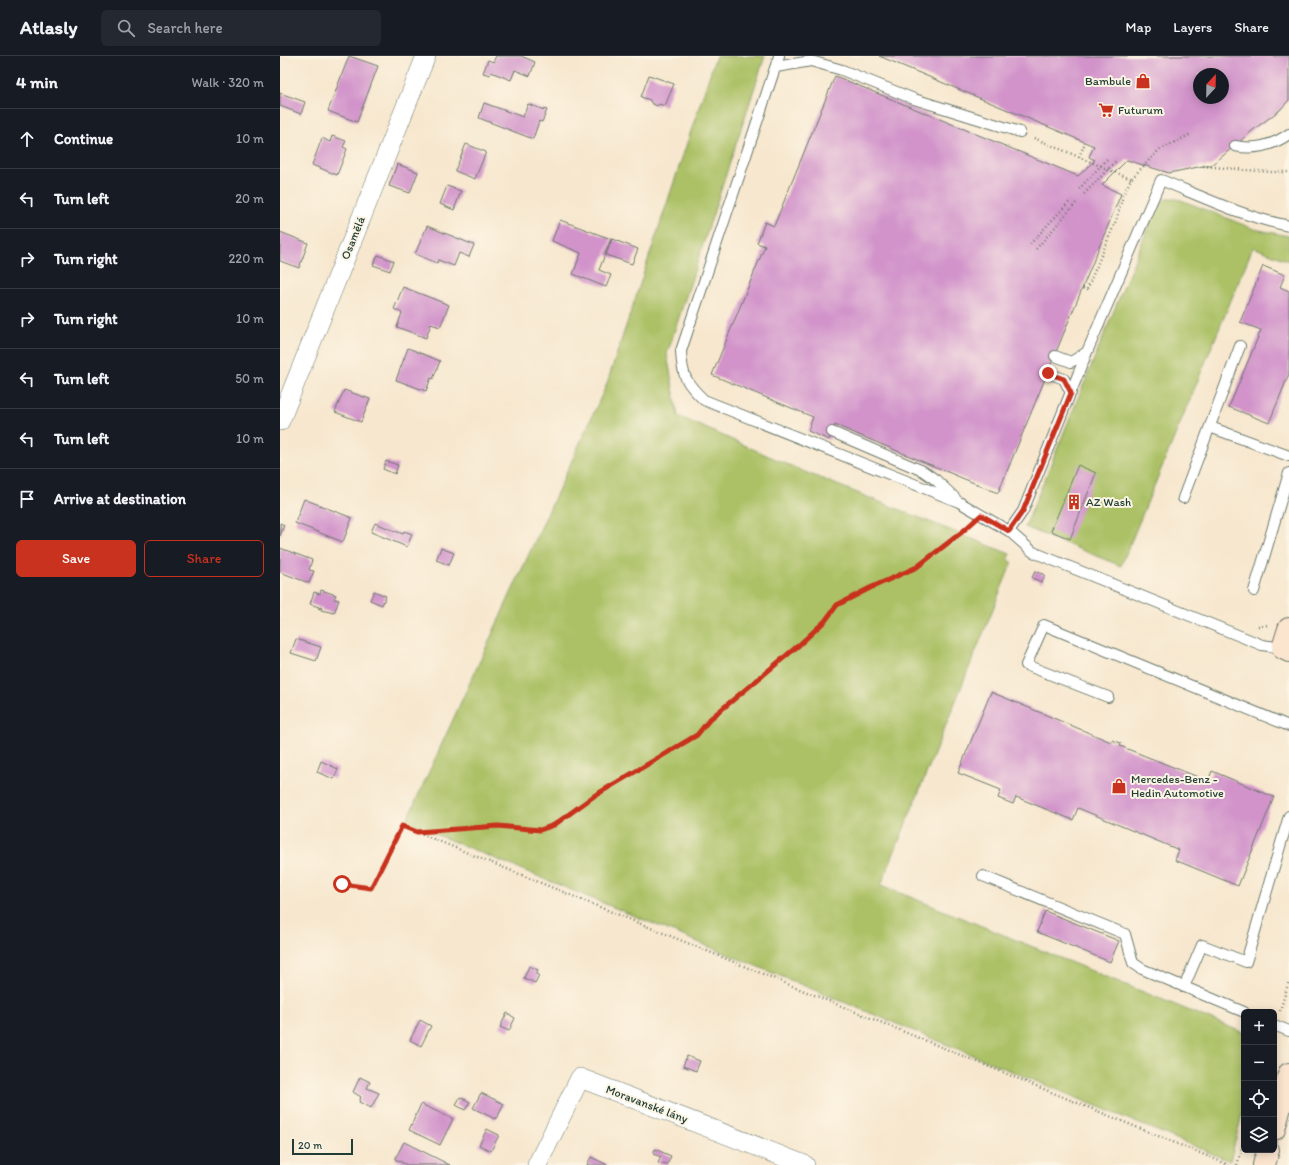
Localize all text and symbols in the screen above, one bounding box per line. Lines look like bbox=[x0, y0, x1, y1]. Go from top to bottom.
search box bbox=[101, 10, 381, 46]
text: Atlasly bbox=[20, 16, 77, 39]
icon: search bbox=[115, 17, 137, 39]
text: Search here bbox=[147, 19, 223, 37]
text: Map bbox=[1126, 19, 1151, 36]
text: Layers bbox=[1173, 19, 1212, 36]
text: Share bbox=[1234, 19, 1269, 36]
north arrow bbox=[1193, 68, 1229, 104]
text: 4 min bbox=[16, 72, 58, 92]
shop icon: Bambule bbox=[1134, 72, 1152, 90]
place label: Bambule bbox=[1085, 74, 1131, 88]
text: Walk · 320 m bbox=[192, 75, 264, 90]
supermarket icon: Futurum bbox=[1097, 101, 1115, 119]
place label: Futurum bbox=[1118, 103, 1163, 117]
icon: ahead bbox=[16, 128, 38, 150]
text: Continue bbox=[54, 130, 113, 148]
text: 10 m bbox=[236, 131, 264, 146]
icon: left bbox=[16, 188, 38, 210]
text: Turn left bbox=[54, 190, 109, 208]
text: 20 m bbox=[235, 191, 264, 206]
street label: Osamělá bbox=[338, 214, 368, 262]
icon: right bbox=[16, 248, 38, 270]
text: Turn right bbox=[54, 250, 118, 268]
text: 220 m bbox=[228, 251, 264, 266]
icon: right bbox=[16, 308, 38, 330]
text: Turn right bbox=[54, 310, 118, 328]
text: 10 m bbox=[236, 311, 264, 326]
route end bbox=[1039, 364, 1057, 382]
icon: left bbox=[16, 368, 38, 390]
text: Turn left bbox=[54, 370, 109, 388]
text: 50 m bbox=[235, 371, 264, 386]
icon: left bbox=[16, 428, 38, 450]
text: Turn left bbox=[54, 430, 109, 448]
text: 10 m bbox=[236, 431, 264, 446]
icon: arrive bbox=[16, 488, 38, 510]
text: Arrive at destination bbox=[54, 490, 186, 508]
building icon: AZ Wash bbox=[1065, 493, 1083, 511]
place label: AZ Wash bbox=[1086, 495, 1131, 509]
button: Save bbox=[16, 540, 136, 577]
button: Share bbox=[144, 540, 264, 577]
place label: Mercedes-Benz - Hedin Automotive bbox=[1131, 772, 1224, 800]
shop icon: Mercedes-Benz - Hedin Automotive bbox=[1110, 777, 1128, 795]
route start bbox=[333, 875, 351, 893]
map controls bbox=[1241, 1009, 1277, 1153]
button: + bbox=[1241, 1009, 1277, 1045]
button: − bbox=[1241, 1045, 1277, 1081]
button: locate bbox=[1241, 1081, 1277, 1117]
street label: Moravanské lány bbox=[604, 1082, 690, 1126]
button: layers bbox=[1241, 1117, 1277, 1153]
scale bar bbox=[292, 1137, 353, 1156]
text: 20 m bbox=[298, 1139, 322, 1152]

